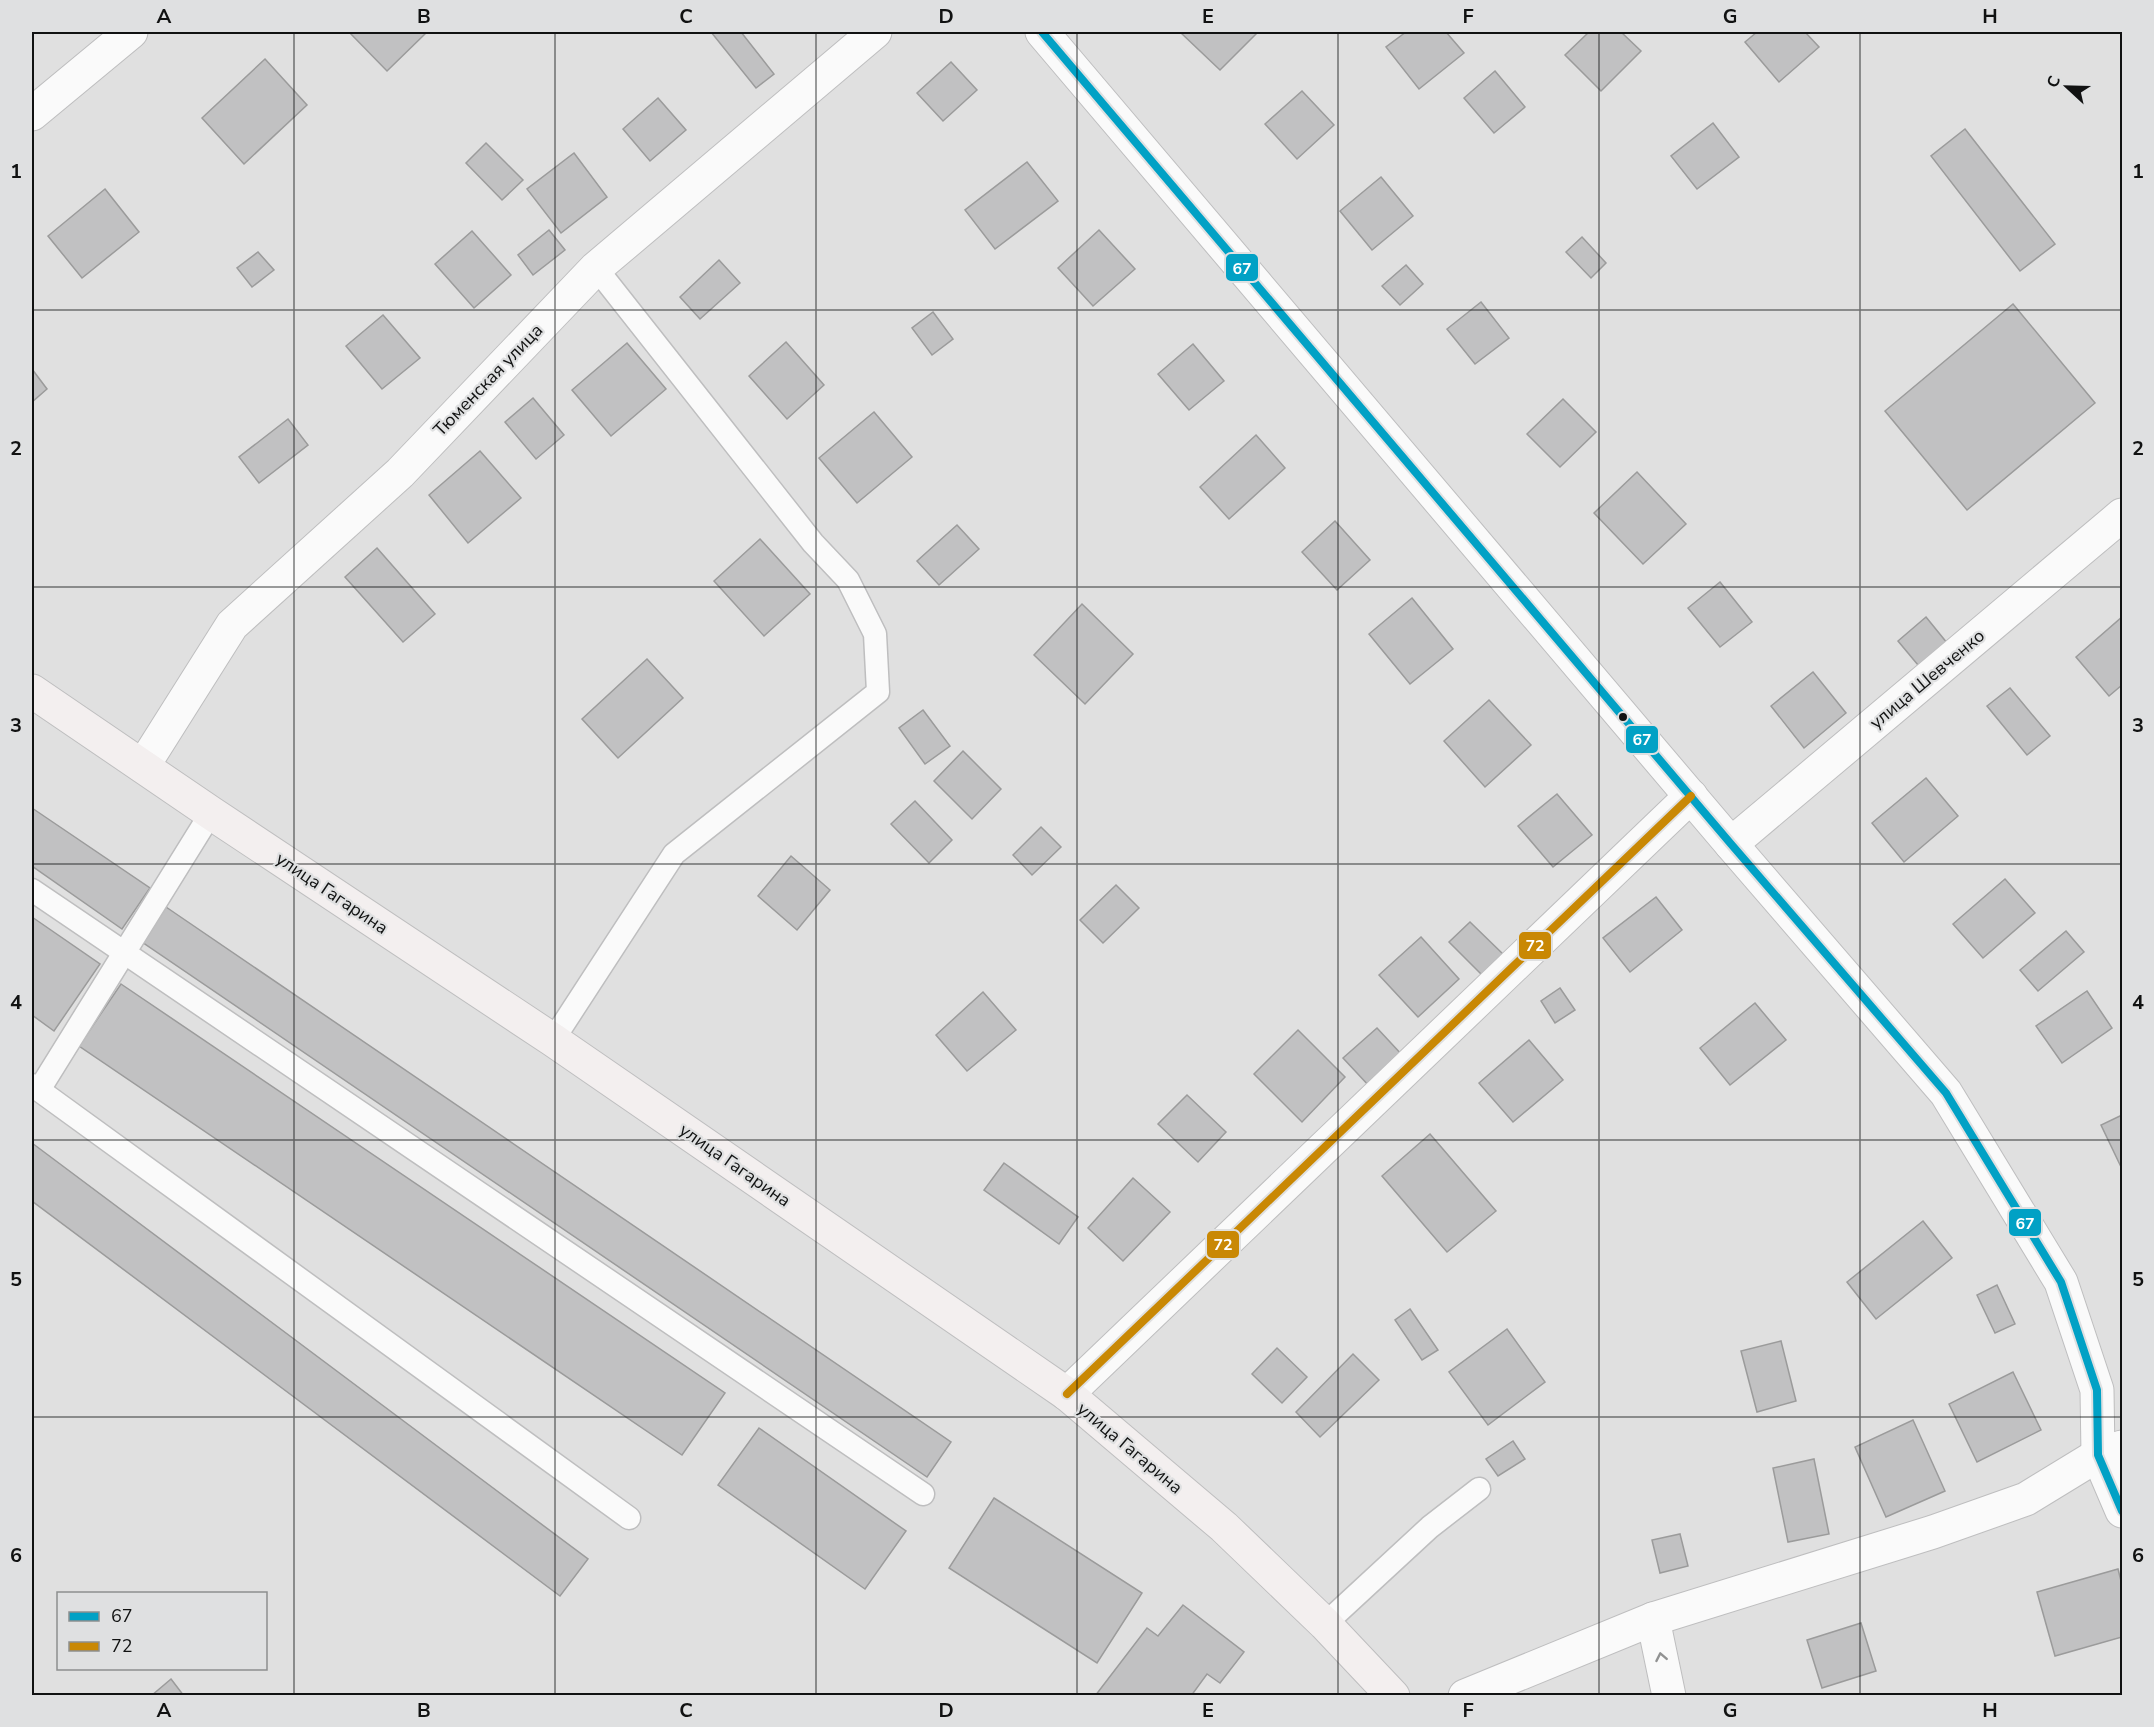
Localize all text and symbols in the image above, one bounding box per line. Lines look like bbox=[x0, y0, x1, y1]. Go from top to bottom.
text: A bbox=[157, 3, 172, 30]
text: B bbox=[417, 3, 431, 30]
text: C bbox=[679, 3, 693, 30]
text: D bbox=[938, 3, 954, 30]
text: E bbox=[1202, 3, 1214, 30]
text: F bbox=[1462, 3, 1474, 30]
text: G bbox=[1723, 3, 1737, 30]
text: H bbox=[1982, 3, 1998, 30]
north arrow bbox=[2037, 57, 2097, 117]
text: С bbox=[2042, 72, 2066, 91]
text: 1 bbox=[10, 158, 22, 185]
text: 1 bbox=[2132, 158, 2144, 185]
line badge: 67 bbox=[1225, 253, 1259, 282]
text: 67 bbox=[1232, 258, 1252, 280]
street label: Тюменская улица bbox=[428, 319, 548, 441]
text: 2 bbox=[10, 435, 22, 462]
text: 2 bbox=[2132, 435, 2144, 462]
street label: улица Шевченко bbox=[1864, 624, 1990, 734]
unlabelled marker bbox=[1617, 711, 1629, 723]
text: 3 bbox=[10, 712, 22, 739]
text: 3 bbox=[2132, 712, 2144, 739]
line badge: 67 bbox=[1625, 725, 1659, 754]
text: 67 bbox=[1632, 729, 1652, 751]
street label: улица Гагарина bbox=[271, 846, 393, 940]
line badge: 72 bbox=[1518, 931, 1552, 960]
text: 72 bbox=[1525, 935, 1545, 957]
text: 4 bbox=[10, 989, 22, 1016]
text: 4 bbox=[2132, 989, 2144, 1016]
street label: улица Гагарина bbox=[675, 1118, 795, 1212]
line badge: 67 bbox=[2008, 1208, 2042, 1237]
text: 67 bbox=[2015, 1213, 2035, 1235]
line badge: 72 bbox=[1206, 1230, 1240, 1259]
text: 72 bbox=[1213, 1234, 1233, 1256]
text: 5 bbox=[10, 1266, 22, 1293]
text: 5 bbox=[2132, 1266, 2144, 1293]
street label: улица Гагарина bbox=[1072, 1397, 1188, 1499]
text: 6 bbox=[10, 1542, 22, 1569]
text: 6 bbox=[2132, 1542, 2144, 1569]
legend bbox=[57, 1592, 267, 1670]
text: 67 bbox=[111, 1604, 133, 1628]
text: 72 bbox=[111, 1634, 133, 1658]
one-way arrow bbox=[1655, 1653, 1668, 1663]
text: A bbox=[157, 1697, 172, 1724]
text: B bbox=[417, 1697, 431, 1724]
text: C bbox=[679, 1697, 693, 1724]
text: D bbox=[938, 1697, 954, 1724]
text: E bbox=[1202, 1697, 1214, 1724]
text: F bbox=[1462, 1697, 1474, 1724]
text: G bbox=[1723, 1697, 1737, 1724]
text: H bbox=[1982, 1697, 1998, 1724]

